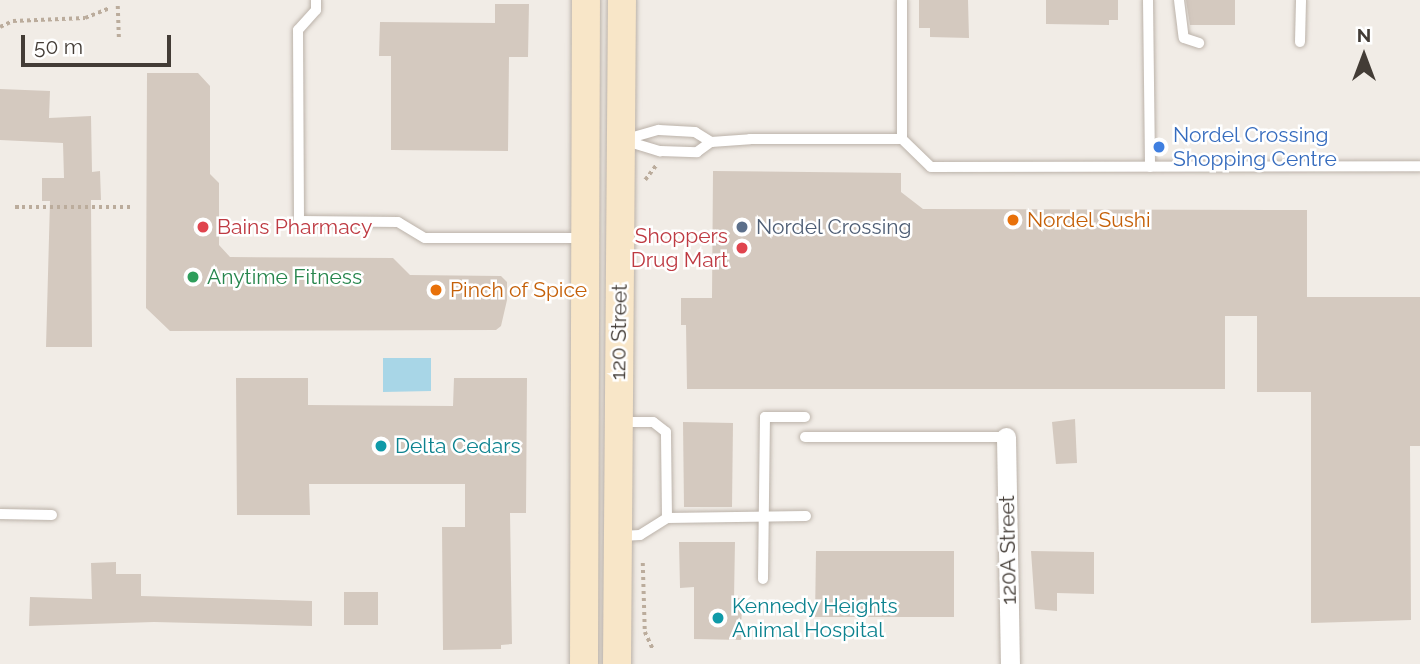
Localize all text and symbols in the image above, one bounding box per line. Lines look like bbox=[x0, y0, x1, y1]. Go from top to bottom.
scale bar bbox=[24, 21, 175, 65]
north arrow bbox=[1329, 21, 1399, 91]
text: N bbox=[1357, 24, 1371, 46]
text: 50 m bbox=[34, 34, 83, 59]
place label: Nordel Crossing Shopping Centre bbox=[1173, 122, 1337, 172]
marker: Nordel Crossing Shopping Centre bbox=[1151, 139, 1167, 155]
place label: Nordel Sushi bbox=[1027, 207, 1151, 233]
marker: Nordel Sushi bbox=[1005, 212, 1021, 228]
place label: Bains Pharmacy bbox=[217, 214, 372, 240]
place label: Nordel Crossing bbox=[756, 214, 912, 240]
marker: Bains Pharmacy bbox=[195, 219, 211, 235]
marker: Nordel Crossing bbox=[734, 219, 750, 235]
place label: Shoppers Drug Mart bbox=[631, 223, 728, 273]
marker: Shoppers Drug Mart bbox=[734, 240, 750, 256]
place label: Anytime Fitness bbox=[207, 264, 362, 290]
marker: Anytime Fitness bbox=[185, 269, 201, 285]
place label: Pinch of Spice bbox=[450, 277, 588, 303]
marker: Pinch of Spice bbox=[428, 282, 444, 298]
street label: 120 Street bbox=[606, 284, 632, 380]
place label: Delta Cedars bbox=[395, 433, 521, 459]
marker: Delta Cedars bbox=[373, 438, 389, 454]
street label: 120A Street bbox=[994, 495, 1022, 605]
place label: Kennedy Heights Animal Hospital bbox=[732, 593, 898, 643]
marker: Kennedy Heights Animal Hospital bbox=[710, 610, 726, 626]

